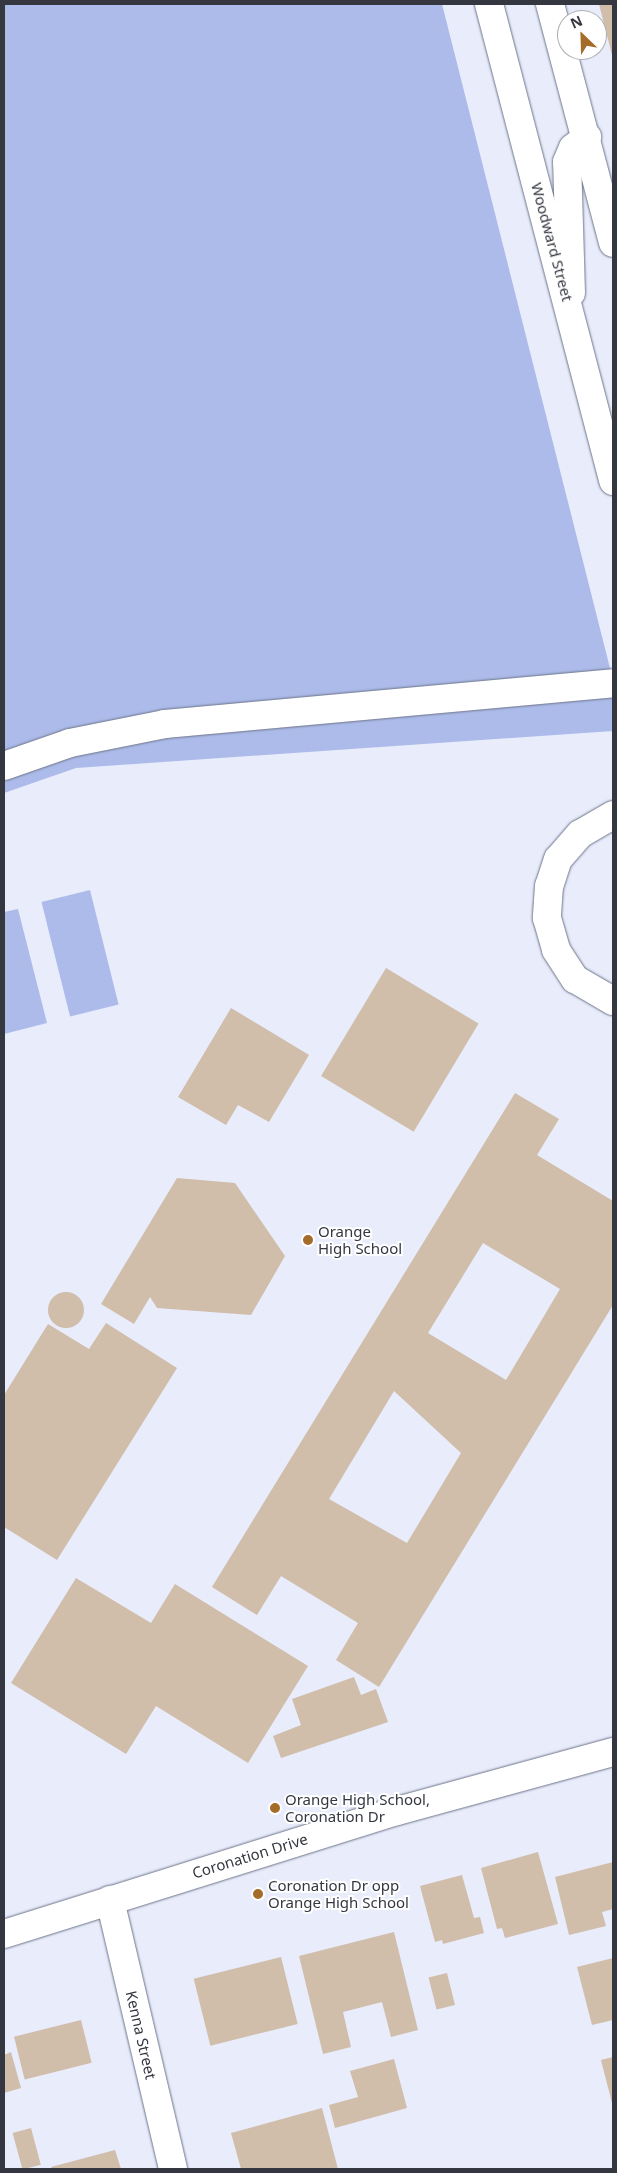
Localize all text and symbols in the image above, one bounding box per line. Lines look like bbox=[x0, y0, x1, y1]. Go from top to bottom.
north arrow bbox=[557, 10, 607, 60]
text: N bbox=[567, 11, 585, 33]
street label: Woodward Street bbox=[528, 181, 576, 303]
place label: Orange High School bbox=[318, 1222, 402, 1257]
marker: Orange High School bbox=[302, 1234, 314, 1246]
place label: Orange High School, Coronation Dr bbox=[285, 1790, 430, 1825]
marker: Orange High School, Coronation Dr bbox=[269, 1802, 281, 1814]
street label: Coronation Drive bbox=[190, 1830, 310, 1882]
place label: Coronation Dr opp Orange High School bbox=[268, 1876, 409, 1911]
marker: Coronation Dr opp Orange High School bbox=[252, 1888, 264, 1900]
street label: Kenna Street bbox=[122, 1989, 160, 2081]

